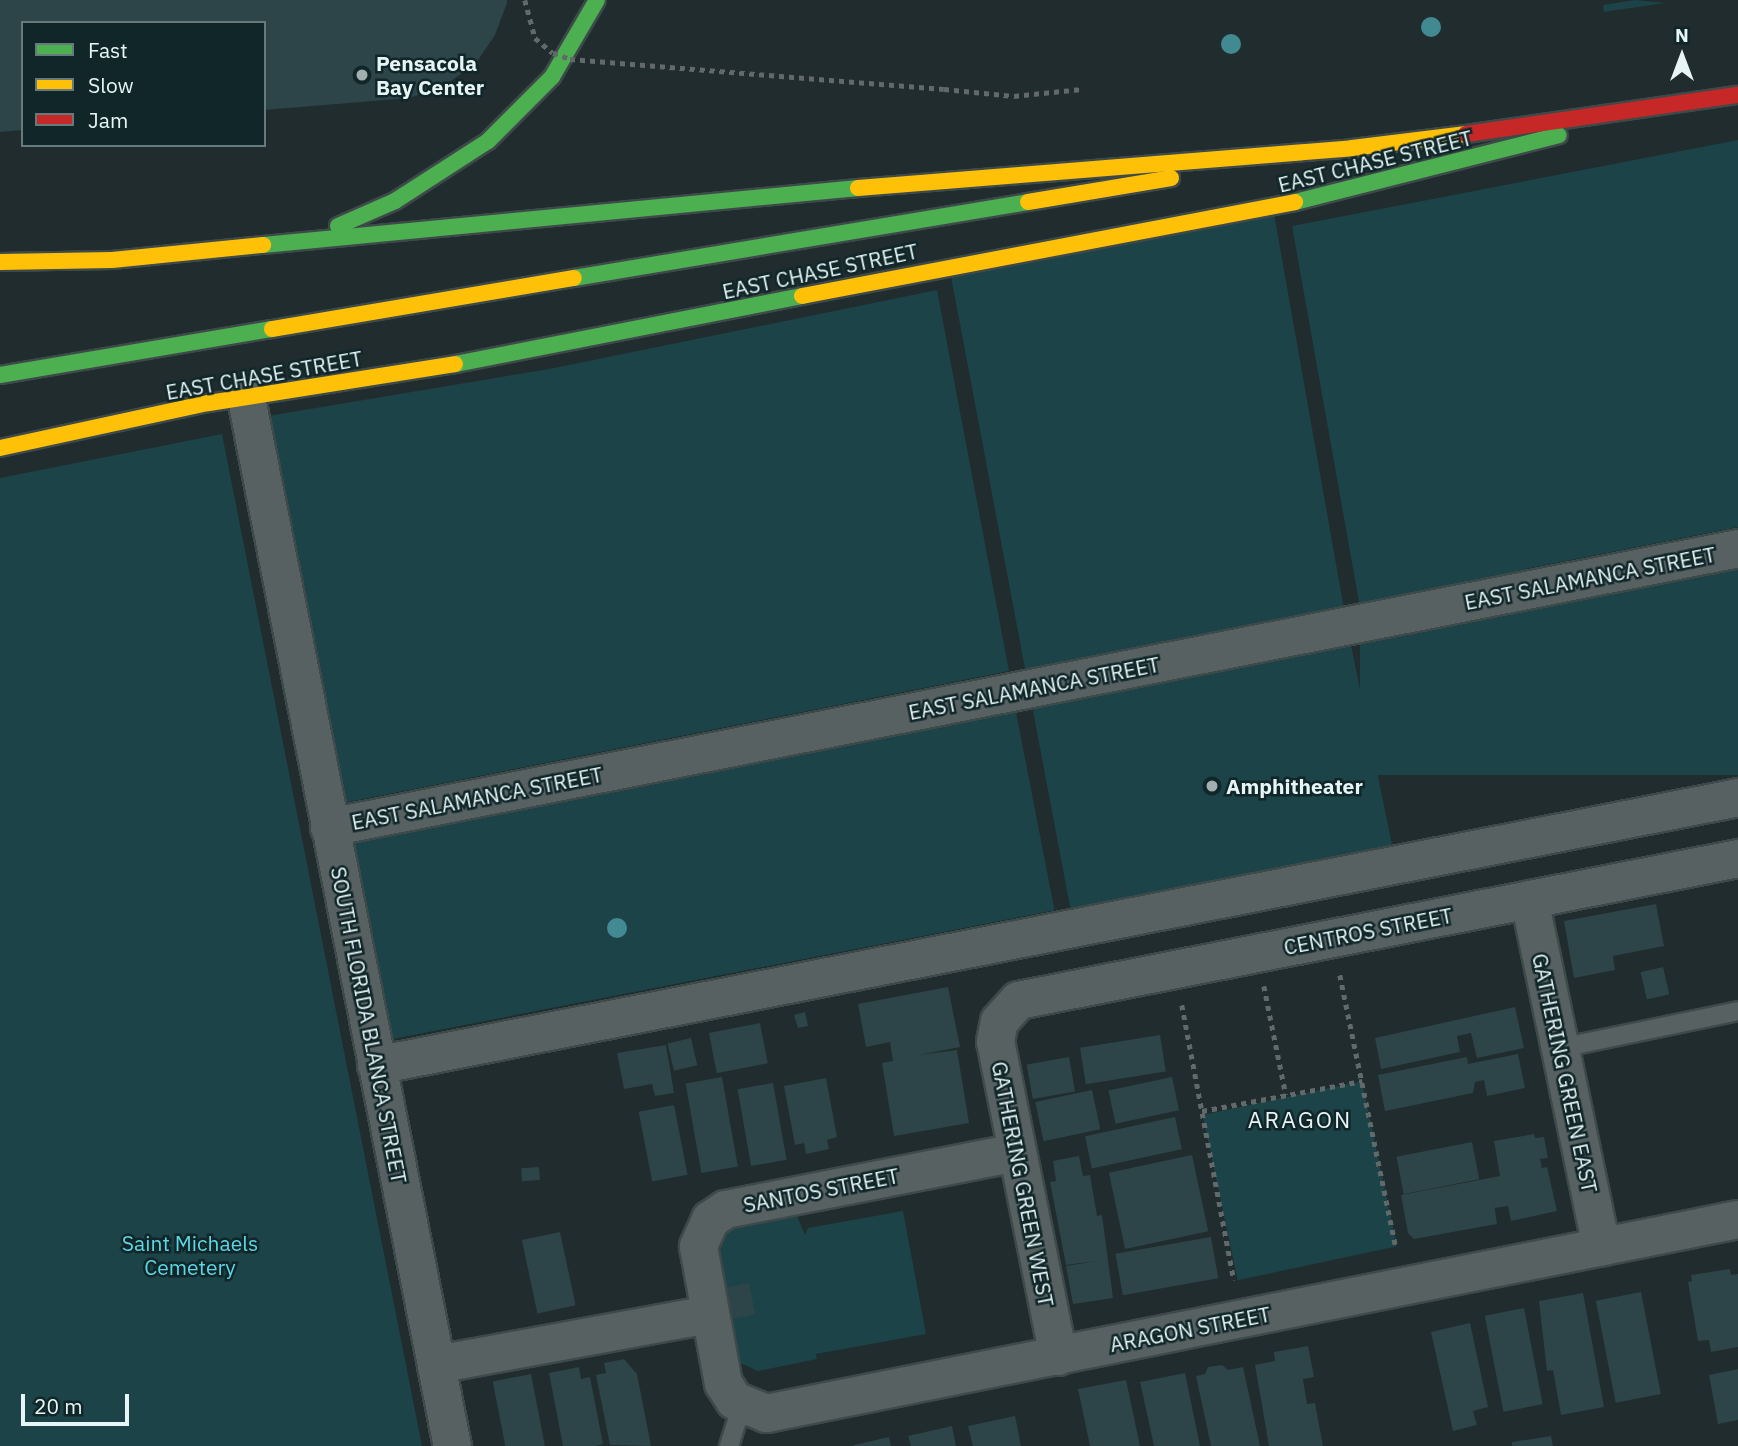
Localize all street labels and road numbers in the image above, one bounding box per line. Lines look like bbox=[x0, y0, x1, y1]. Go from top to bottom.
street label: EAST CHASE STREET bbox=[1275, 125, 1475, 197]
street label: EAST CHASE STREET bbox=[720, 238, 920, 304]
street label: EAST CHASE STREET bbox=[164, 345, 364, 405]
street label: EAST SALAMANCA STREET bbox=[1462, 541, 1718, 615]
street label: EAST SALAMANCA STREET bbox=[906, 651, 1162, 725]
street label: EAST SALAMANCA STREET bbox=[349, 761, 605, 835]
street label: SOUTH FLORIDA BLANCA STREET bbox=[326, 865, 412, 1185]
street label: CENTROS STREET bbox=[1282, 902, 1454, 960]
street label: GATHERING GREEN EAST bbox=[1527, 951, 1603, 1195]
street label: GATHERING GREEN WEST bbox=[987, 1059, 1059, 1309]
street label: SANTOS STREET bbox=[741, 1163, 901, 1217]
street label: ARAGON STREET bbox=[1107, 1301, 1273, 1357]

